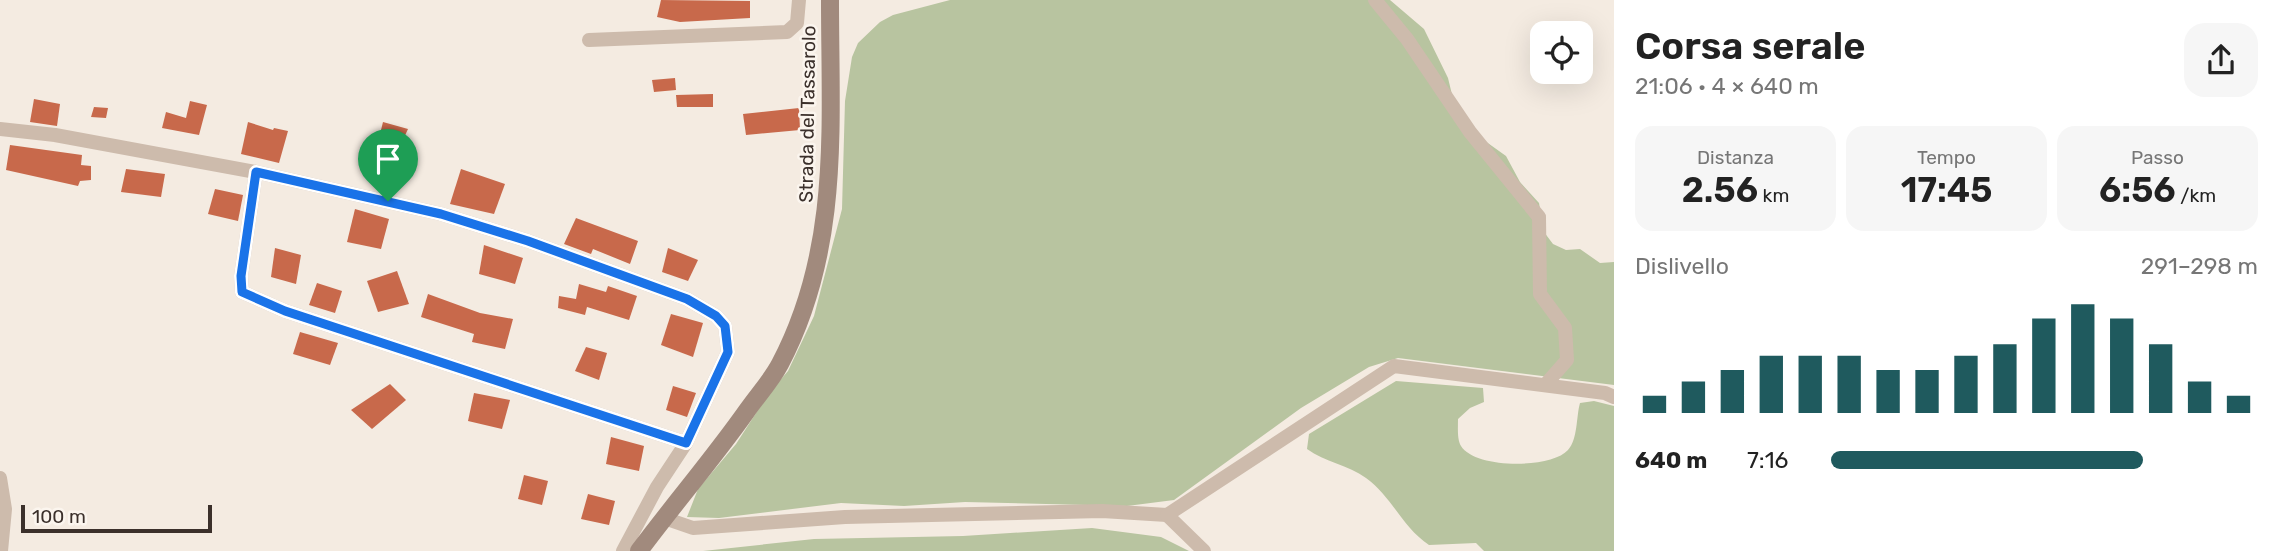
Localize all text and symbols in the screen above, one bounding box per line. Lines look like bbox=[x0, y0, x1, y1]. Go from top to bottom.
map controls bbox=[1530, 21, 1593, 84]
button: locate bbox=[1530, 21, 1593, 84]
text: Corsa serale bbox=[1635, 23, 1866, 69]
button: share bbox=[2184, 23, 2258, 97]
street label: Strada del Tassarolo bbox=[794, 25, 821, 203]
text: 21:06 · 4 × 640 m bbox=[1635, 72, 1819, 100]
pin bbox=[358, 129, 418, 201]
icon: arrive bbox=[369, 140, 407, 178]
text: Distanza bbox=[1697, 146, 1774, 169]
text: Tempo bbox=[1917, 146, 1976, 169]
text: Passo bbox=[2131, 146, 2184, 169]
text: 2.56 bbox=[1682, 169, 1758, 211]
text: 17:45 bbox=[1901, 169, 1992, 211]
text: 6:56 bbox=[2099, 169, 2176, 211]
text: km bbox=[1758, 184, 1789, 207]
text: /km bbox=[2176, 184, 2216, 207]
text: Dislivello bbox=[1635, 252, 1729, 280]
text: 291–298 m bbox=[2141, 252, 2258, 280]
text: 640 m bbox=[1635, 446, 1707, 474]
text: 7:16 bbox=[1747, 446, 1788, 474]
scale bar bbox=[21, 502, 212, 534]
text: 100 m bbox=[32, 505, 86, 528]

